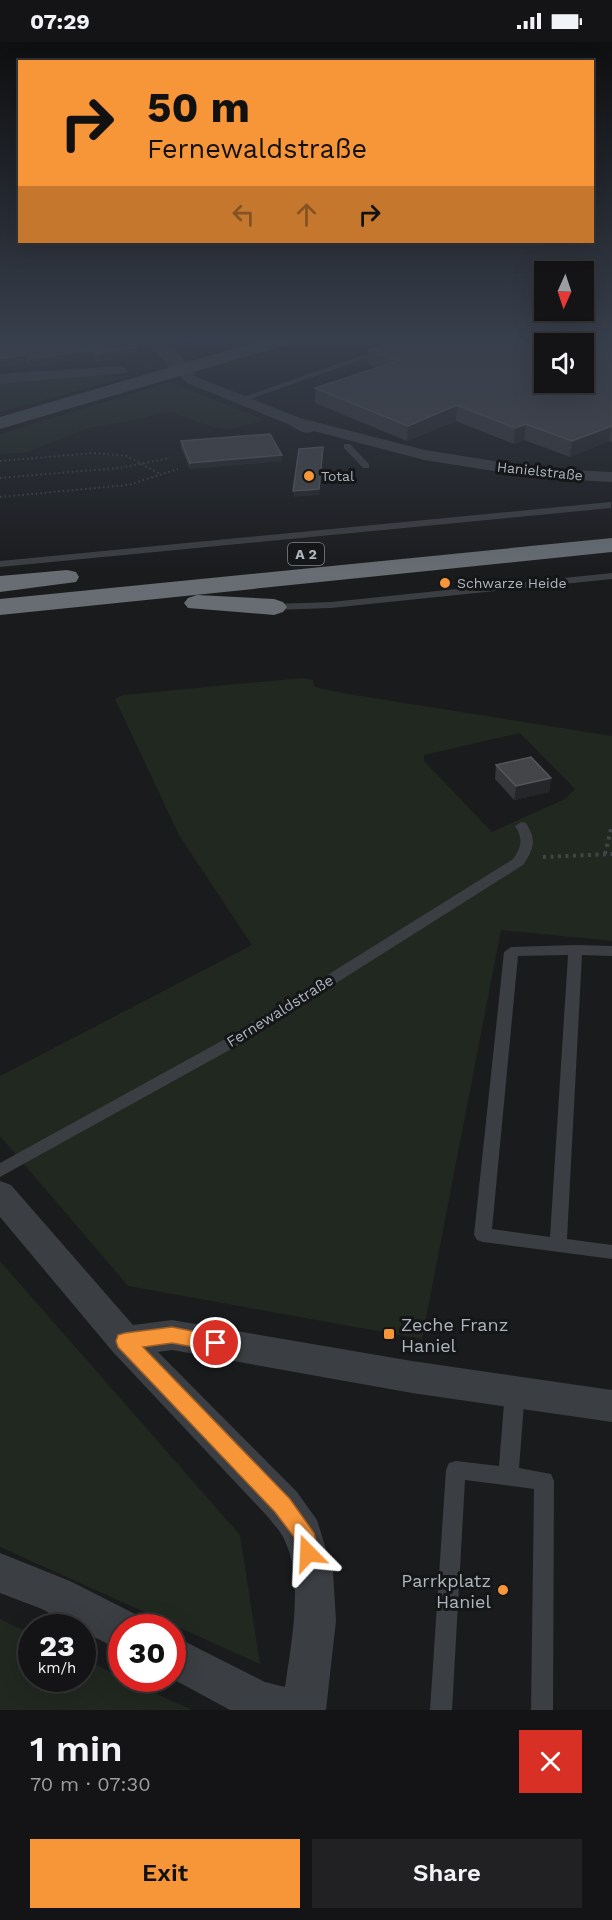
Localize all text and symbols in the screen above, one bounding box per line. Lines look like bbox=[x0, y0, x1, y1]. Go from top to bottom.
text: 07:29 bbox=[30, 9, 90, 34]
text: 50 m bbox=[147, 83, 250, 132]
icon: right bbox=[48, 84, 126, 162]
text: Fernewaldstraße bbox=[147, 133, 367, 165]
icon: left bbox=[227, 198, 260, 231]
icon: ahead bbox=[290, 198, 323, 231]
icon: right bbox=[353, 198, 386, 231]
north arrow bbox=[534, 261, 594, 321]
map controls bbox=[534, 261, 594, 393]
button: sound bbox=[534, 333, 594, 393]
street label: Hanielstraße bbox=[496, 459, 584, 483]
place label: Total bbox=[321, 468, 355, 484]
marker: Total bbox=[302, 469, 316, 483]
road number: A 2 bbox=[288, 543, 324, 565]
place label: Schwarze Heide bbox=[457, 575, 567, 591]
marker: Schwarze Heide bbox=[438, 576, 452, 590]
street label: Fernewaldstraße bbox=[223, 971, 337, 1051]
place label: Zeche Franz Haniel bbox=[401, 1314, 508, 1356]
pin bbox=[190, 1317, 241, 1368]
icon: arrive bbox=[199, 1326, 232, 1359]
marker: Zeche Franz Haniel bbox=[382, 1327, 396, 1341]
position arrow bbox=[276, 1521, 340, 1585]
place label: Parrkplatz Haniel bbox=[401, 1570, 491, 1612]
marker: Parrkplatz Haniel bbox=[496, 1583, 510, 1597]
speed limit sign: 30 bbox=[108, 1614, 186, 1692]
text: 23 bbox=[39, 1628, 75, 1663]
text: km/h bbox=[38, 1659, 76, 1677]
text: 1 min bbox=[30, 1728, 122, 1770]
button: close bbox=[519, 1730, 582, 1793]
text: 70 m · 07:30 bbox=[30, 1772, 151, 1796]
button: Exit bbox=[30, 1839, 300, 1908]
button: Share bbox=[312, 1839, 582, 1908]

